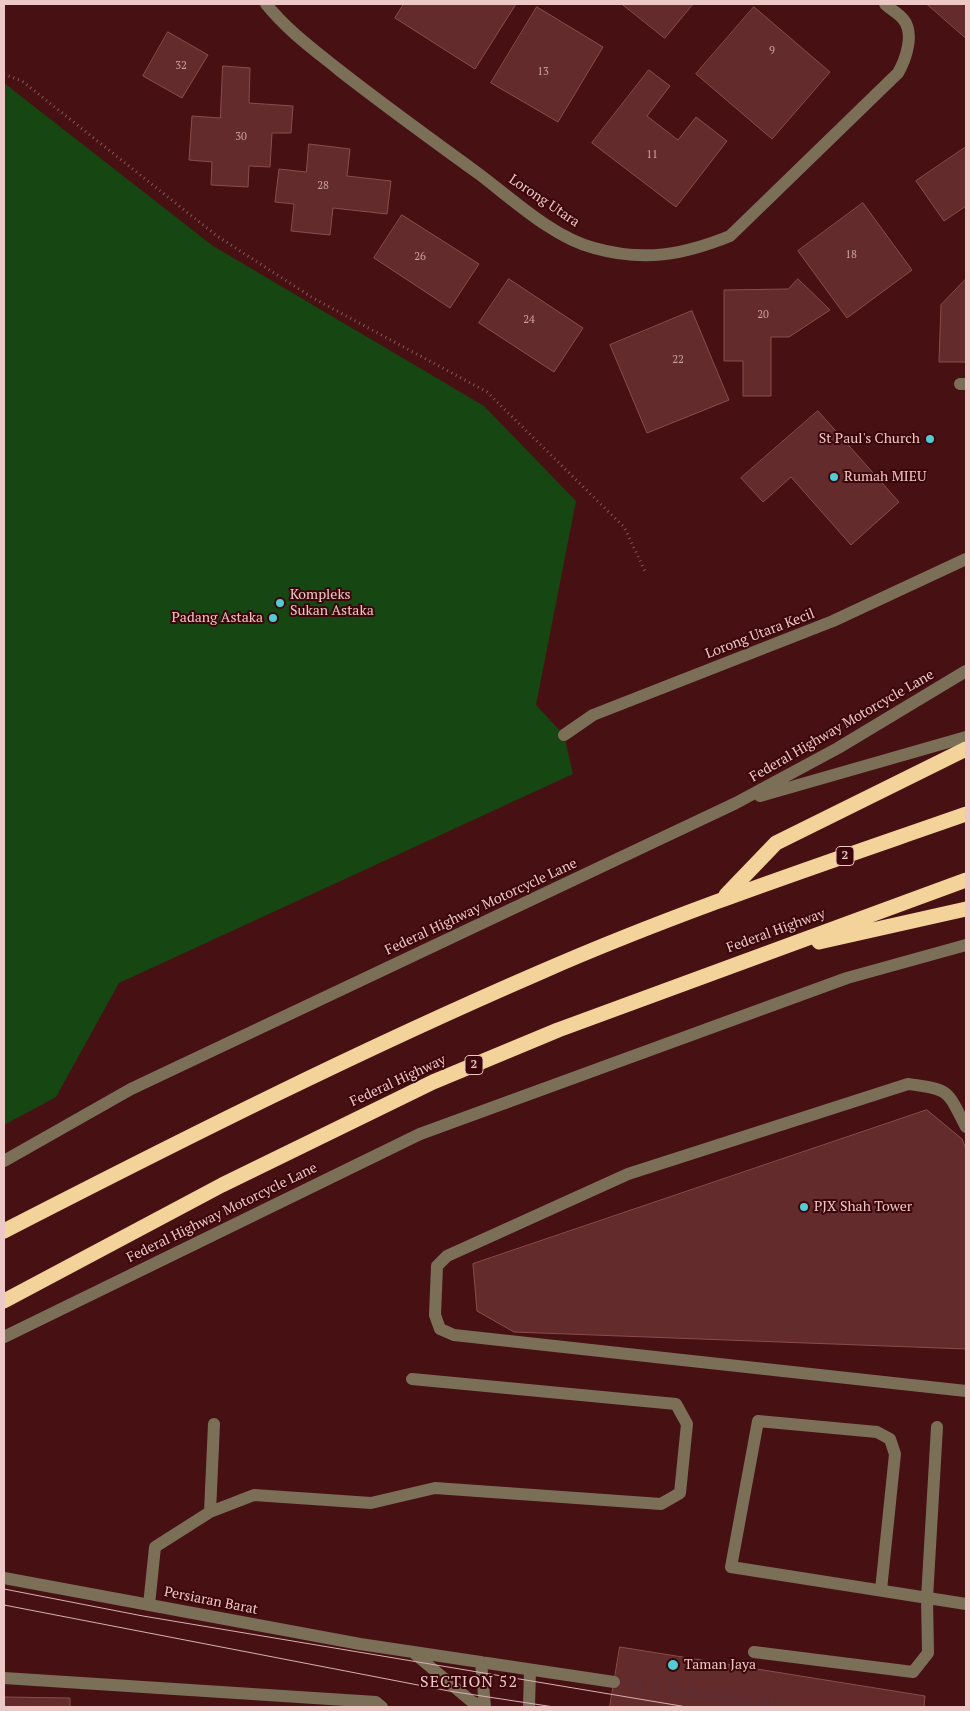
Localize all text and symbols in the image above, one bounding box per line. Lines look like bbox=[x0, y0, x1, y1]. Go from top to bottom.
house number: 9 bbox=[769, 44, 775, 58]
house number: 32 bbox=[175, 59, 187, 73]
house number: 13 bbox=[537, 65, 549, 79]
house number: 30 bbox=[235, 130, 247, 144]
house number: 11 bbox=[646, 148, 658, 162]
street label: Lorong Utara bbox=[505, 171, 583, 231]
house number: 28 bbox=[317, 179, 329, 193]
house number: 18 bbox=[845, 248, 857, 262]
house number: 26 bbox=[414, 250, 426, 264]
house number: 20 bbox=[757, 308, 769, 322]
house number: 24 bbox=[523, 313, 535, 327]
house number: 22 bbox=[672, 353, 684, 367]
place label: St Paul's Church bbox=[819, 431, 920, 447]
marker: St Paul's Church bbox=[924, 433, 936, 445]
place label: Rumah MIEU bbox=[844, 469, 926, 485]
marker: Rumah MIEU bbox=[828, 471, 840, 483]
place label: Kompleks Sukan Astaka bbox=[290, 587, 374, 620]
marker: Kompleks Sukan Astaka bbox=[274, 597, 286, 609]
street label: Lorong Utara Kecil bbox=[703, 605, 817, 663]
place label: Padang Astaka bbox=[171, 610, 263, 626]
marker: Padang Astaka bbox=[267, 612, 279, 624]
street label: Federal Highway Motorcycle Lane bbox=[747, 666, 937, 786]
road number: 2 bbox=[836, 846, 854, 866]
street label: Federal Highway Motorcycle Lane bbox=[382, 855, 580, 959]
street label: Federal Highway bbox=[724, 905, 828, 957]
street label: Federal Highway bbox=[347, 1051, 449, 1111]
road number: 2 bbox=[465, 1056, 483, 1074]
street label: Federal Highway Motorcycle Lane bbox=[124, 1159, 320, 1267]
place label: PJX Shah Tower bbox=[814, 1199, 912, 1215]
marker: PJX Shah Tower bbox=[798, 1201, 810, 1213]
street label: Persiaran Barat bbox=[163, 1584, 259, 1618]
place label: Taman Jaya bbox=[684, 1657, 756, 1673]
marker: Taman Jaya bbox=[666, 1658, 680, 1672]
district label: SECTION 52 bbox=[419, 1672, 519, 1692]

